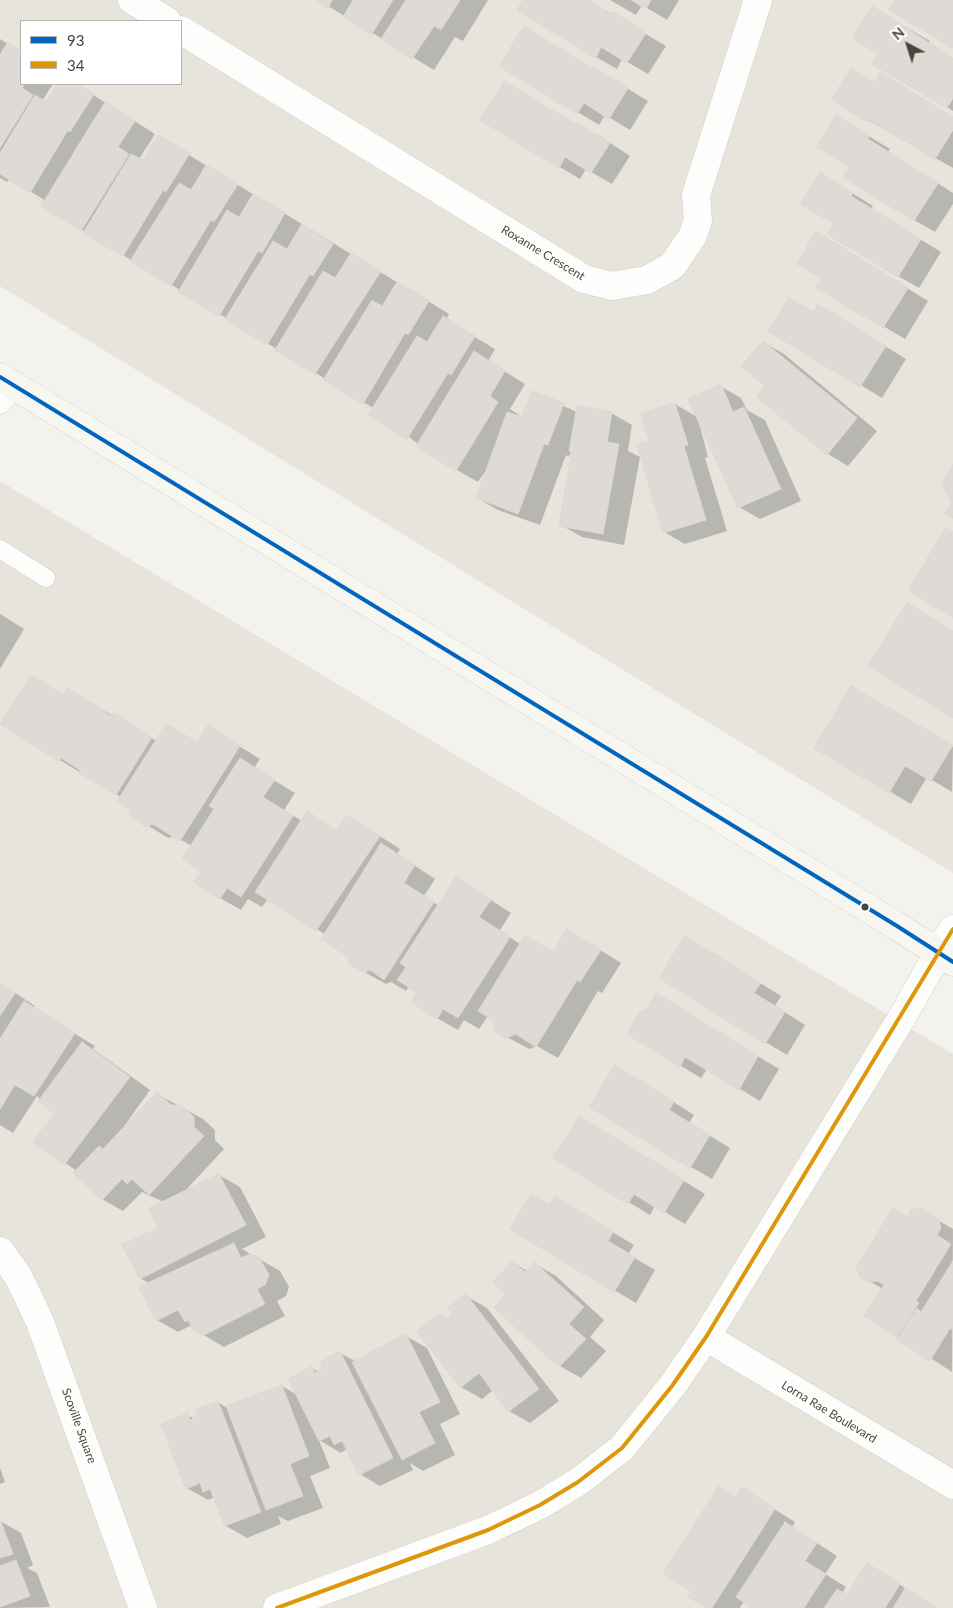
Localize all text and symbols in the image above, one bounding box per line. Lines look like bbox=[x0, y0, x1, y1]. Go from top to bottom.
legend bbox=[20, 20, 182, 85]
north arrow bbox=[883, 20, 933, 70]
text: N bbox=[888, 23, 908, 43]
text: 93 bbox=[67, 31, 84, 49]
text: 34 bbox=[67, 56, 84, 74]
street label: Roxanne Crescent bbox=[499, 222, 587, 284]
unlabelled marker bbox=[860, 902, 870, 912]
street label: Lorna Rae Boulevard bbox=[779, 1378, 879, 1446]
street label: Scoville Square bbox=[59, 1386, 99, 1466]

